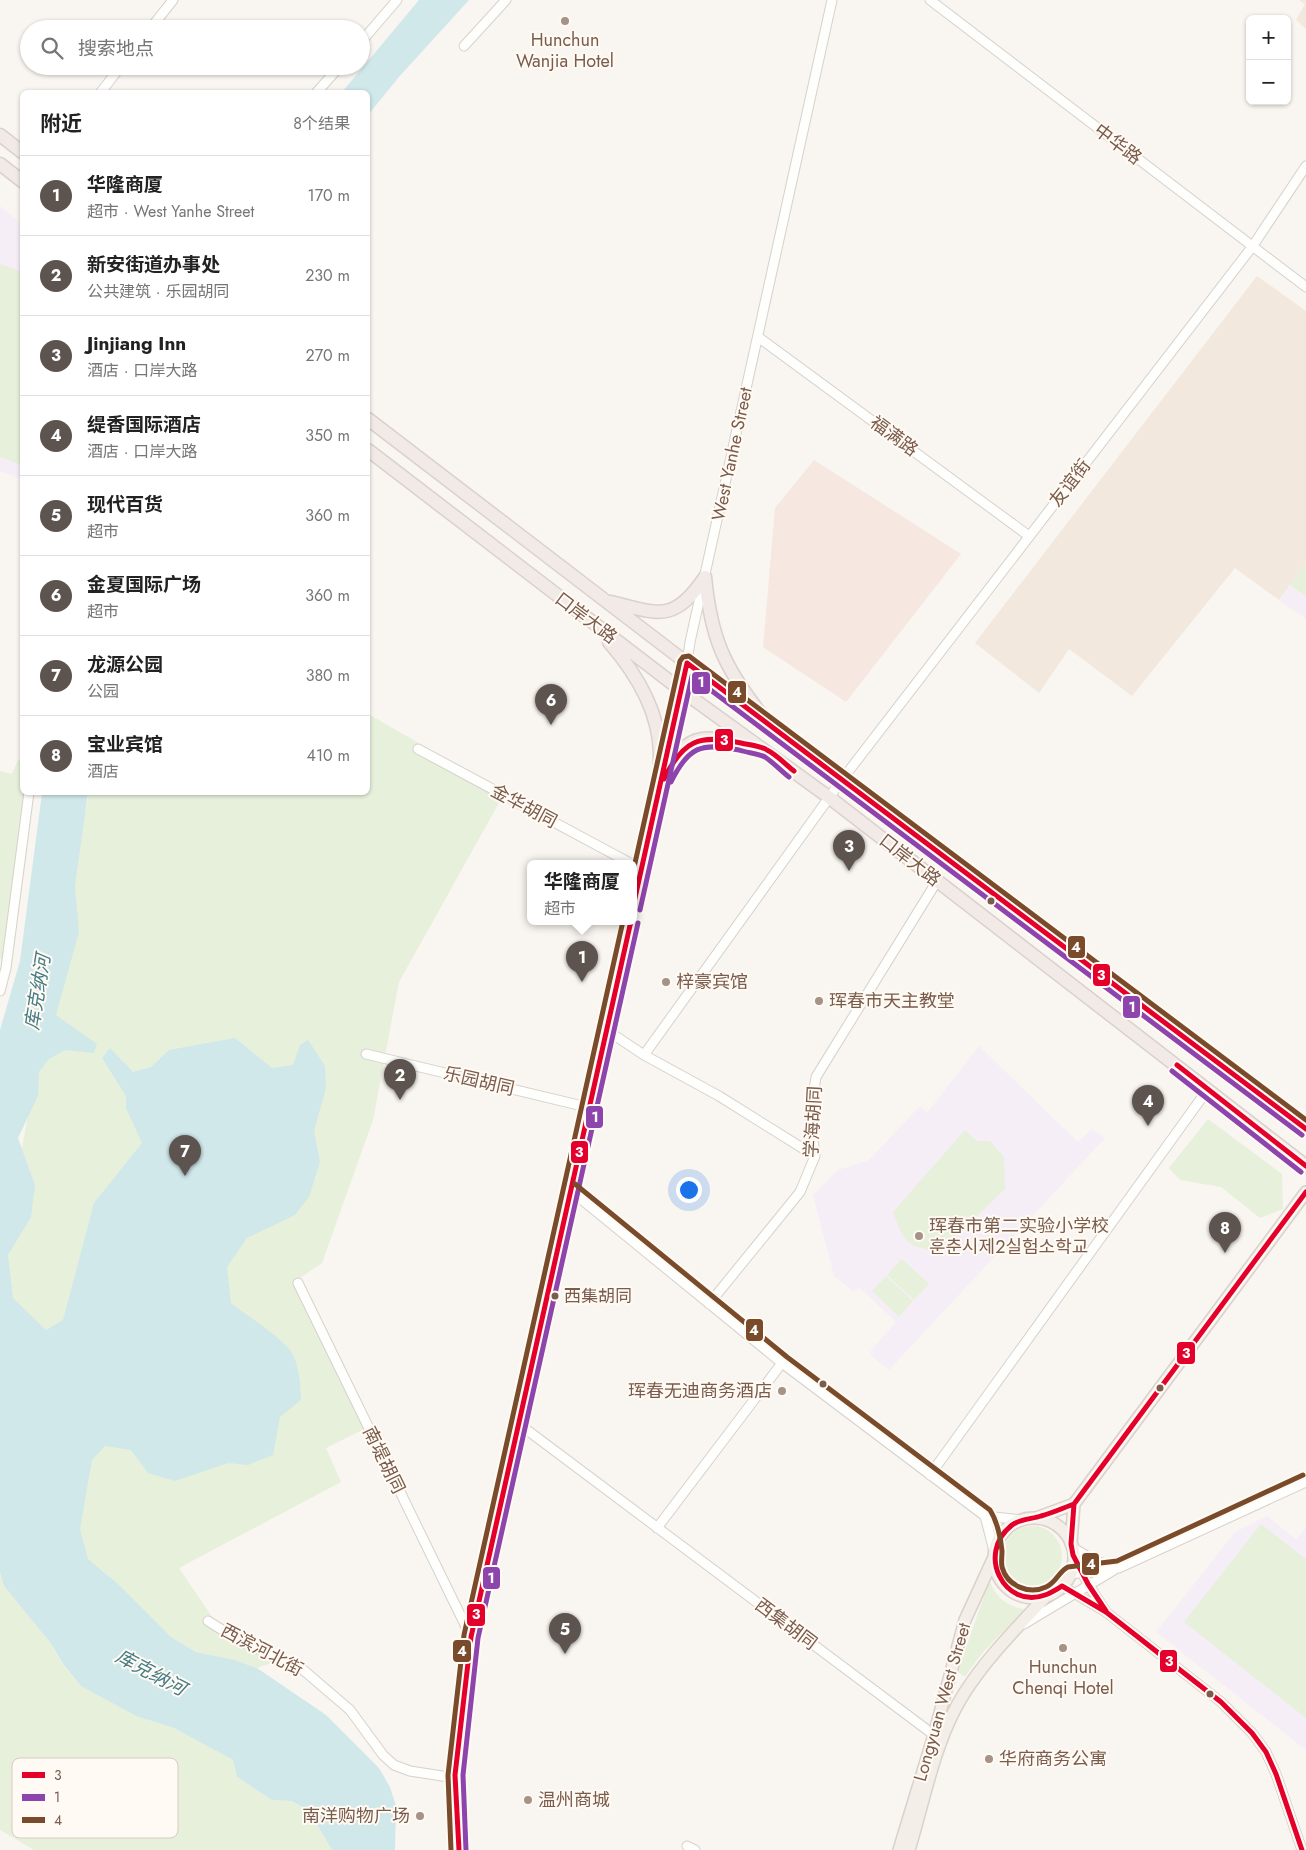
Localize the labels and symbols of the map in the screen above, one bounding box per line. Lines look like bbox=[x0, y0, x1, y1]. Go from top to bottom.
marker: Hunchun Wanjia Hotel bbox=[559, 15, 571, 27]
place label: Hunchun Wanjia Hotel bbox=[516, 27, 614, 74]
street label: 中华路 bbox=[1089, 117, 1147, 171]
street label: West Yanhe Street bbox=[705, 384, 759, 523]
street label: 福满路 bbox=[865, 410, 923, 462]
street label: 友谊街 bbox=[1043, 454, 1097, 512]
street label: 口岸大路 bbox=[549, 586, 623, 650]
line badge: 1 bbox=[691, 671, 711, 695]
text: 1 bbox=[697, 672, 705, 692]
line badge: 4 bbox=[727, 680, 747, 704]
text: 4 bbox=[732, 682, 742, 702]
pin: 6 bbox=[535, 684, 567, 725]
line badge: 3 bbox=[714, 728, 734, 752]
text: 3 bbox=[720, 730, 729, 750]
street label: 金华胡同 bbox=[486, 778, 562, 834]
street label: 口岸大路 bbox=[874, 828, 946, 892]
pin: 3 bbox=[833, 830, 865, 871]
unlabelled marker bbox=[986, 896, 996, 906]
line badge: 4 bbox=[1067, 935, 1086, 959]
text: 4 bbox=[1071, 937, 1081, 957]
pin: 1 bbox=[566, 941, 598, 982]
water label: 库克纳河 bbox=[18, 948, 57, 1032]
line badge: 3 bbox=[1092, 963, 1111, 987]
text: 3 bbox=[1097, 965, 1106, 985]
place label: 梓豪宾馆 bbox=[676, 969, 748, 995]
marker: 梓豪宾馆 bbox=[660, 976, 672, 988]
place label: 珲春市天主教堂 bbox=[829, 988, 955, 1014]
marker: 珲春市天主教堂 bbox=[813, 995, 825, 1007]
line badge: 1 bbox=[1122, 995, 1141, 1019]
text: 1 bbox=[1128, 997, 1136, 1017]
pin: 2 bbox=[384, 1059, 416, 1100]
street label: 乐园胡同 bbox=[441, 1060, 517, 1102]
street label: 学海胡同 bbox=[798, 1085, 828, 1159]
pin: 4 bbox=[1132, 1085, 1164, 1126]
line badge: 1 bbox=[585, 1105, 604, 1129]
text: 1 bbox=[591, 1107, 599, 1127]
pin: 7 bbox=[169, 1135, 201, 1176]
line badge: 3 bbox=[570, 1140, 589, 1164]
text: 3 bbox=[575, 1142, 584, 1162]
your location bbox=[676, 1177, 702, 1203]
pin: 8 bbox=[1209, 1212, 1241, 1253]
place label: 珲春市第二实验小学校 훈춘시제2실험소학교 bbox=[929, 1213, 1109, 1260]
marker: 珲春市第二实验小学校 훈춘시제2실험소학교 bbox=[913, 1230, 925, 1242]
place label: 西集胡同 bbox=[564, 1284, 632, 1308]
marker: 西集胡同 bbox=[550, 1291, 560, 1301]
line badge: 4 bbox=[745, 1318, 764, 1342]
text: 4 bbox=[749, 1320, 759, 1340]
line badge: 3 bbox=[1176, 1341, 1196, 1365]
text: 3 bbox=[1182, 1343, 1191, 1363]
place label: 珲春无迪商务酒店 bbox=[628, 1378, 772, 1404]
unlabelled marker bbox=[818, 1379, 828, 1389]
unlabelled marker bbox=[1155, 1383, 1165, 1393]
marker: 珲春无迪商务酒店 bbox=[776, 1385, 788, 1397]
street label: 南堤胡同 bbox=[357, 1422, 411, 1498]
line badge: 4 bbox=[1081, 1552, 1100, 1576]
text: 4 bbox=[1086, 1554, 1096, 1574]
line badge: 1 bbox=[482, 1566, 501, 1590]
text: 1 bbox=[487, 1568, 495, 1588]
street label: 西集胡同 bbox=[749, 1592, 823, 1656]
line badge: 3 bbox=[466, 1603, 486, 1627]
text: 3 bbox=[472, 1604, 481, 1624]
pin: 5 bbox=[549, 1613, 581, 1654]
street label: 西滨河北街 bbox=[216, 1617, 308, 1683]
street label: Longyuan West Street bbox=[907, 1619, 977, 1784]
line badge: 4 bbox=[452, 1639, 472, 1663]
text: 4 bbox=[457, 1641, 467, 1661]
marker: Hunchun Chenqi Hotel bbox=[1057, 1642, 1069, 1654]
water label: 库克纳河 bbox=[111, 1643, 194, 1704]
line badge: 3 bbox=[1159, 1649, 1178, 1673]
text: 3 bbox=[1165, 1651, 1174, 1671]
place label: Hunchun Chenqi Hotel bbox=[1012, 1654, 1114, 1701]
unlabelled marker bbox=[1205, 1689, 1215, 1699]
place label: 华府商务公寓 bbox=[999, 1746, 1107, 1772]
marker: 华府商务公寓 bbox=[983, 1753, 995, 1765]
legend bbox=[12, 1758, 178, 1838]
text: 3 bbox=[54, 1765, 62, 1785]
text: 1 bbox=[54, 1787, 60, 1807]
place label: 温州商城 bbox=[538, 1787, 610, 1813]
marker: 温州商城 bbox=[522, 1794, 534, 1806]
place label: 南洋购物广场 bbox=[302, 1803, 410, 1829]
text: 4 bbox=[54, 1810, 62, 1830]
marker: 南洋购物广场 bbox=[414, 1810, 426, 1822]

